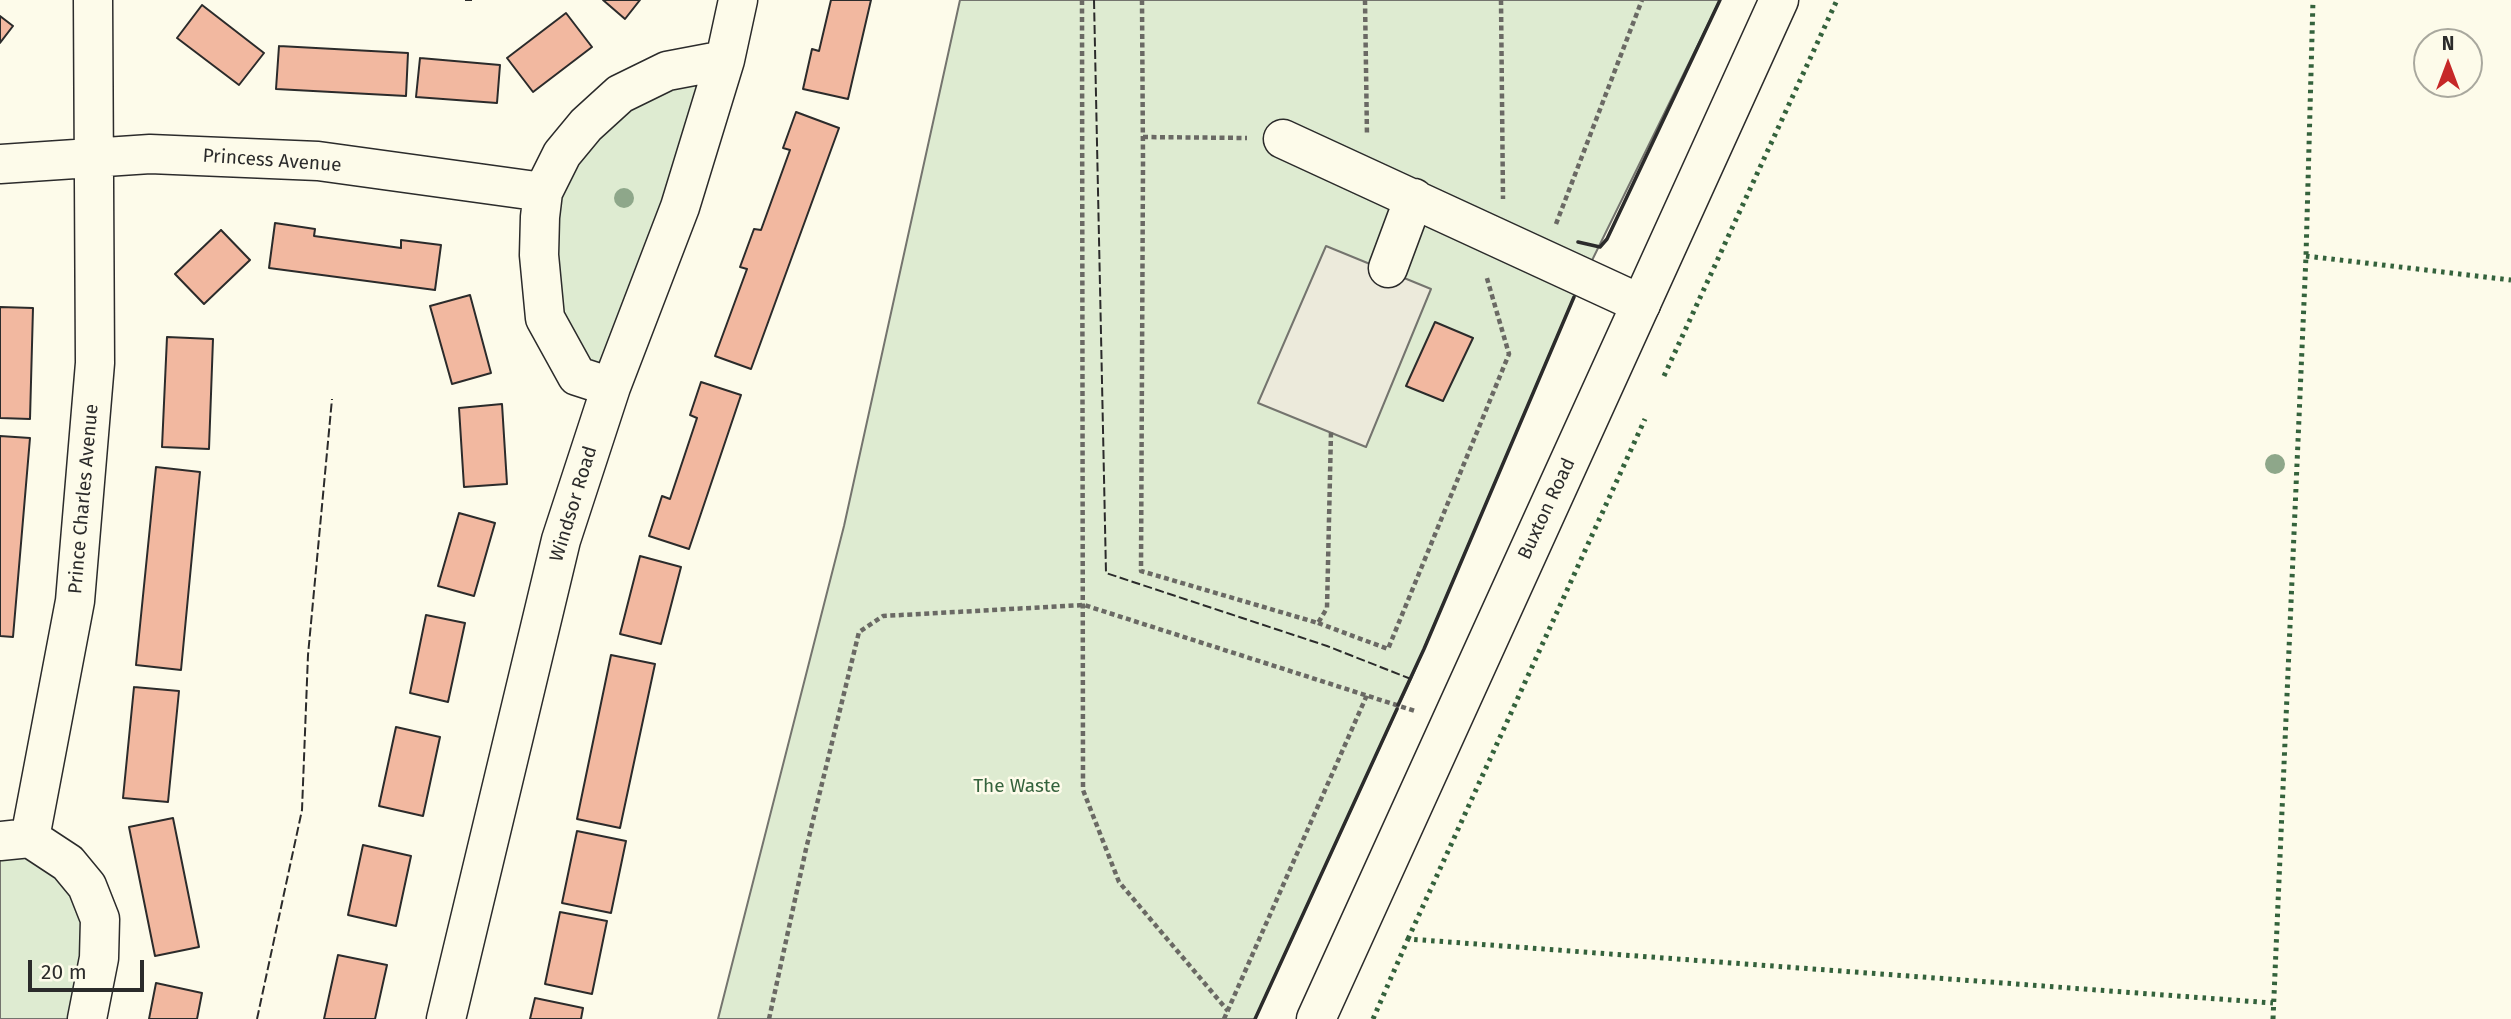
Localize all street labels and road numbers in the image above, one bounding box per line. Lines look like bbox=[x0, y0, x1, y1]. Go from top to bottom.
street label: Princess Avenue bbox=[202, 145, 342, 177]
street label: Prince Charles Avenue bbox=[64, 403, 104, 595]
street label: Windsor Road bbox=[546, 443, 602, 565]
street label: Buxton Road bbox=[1514, 455, 1580, 563]

